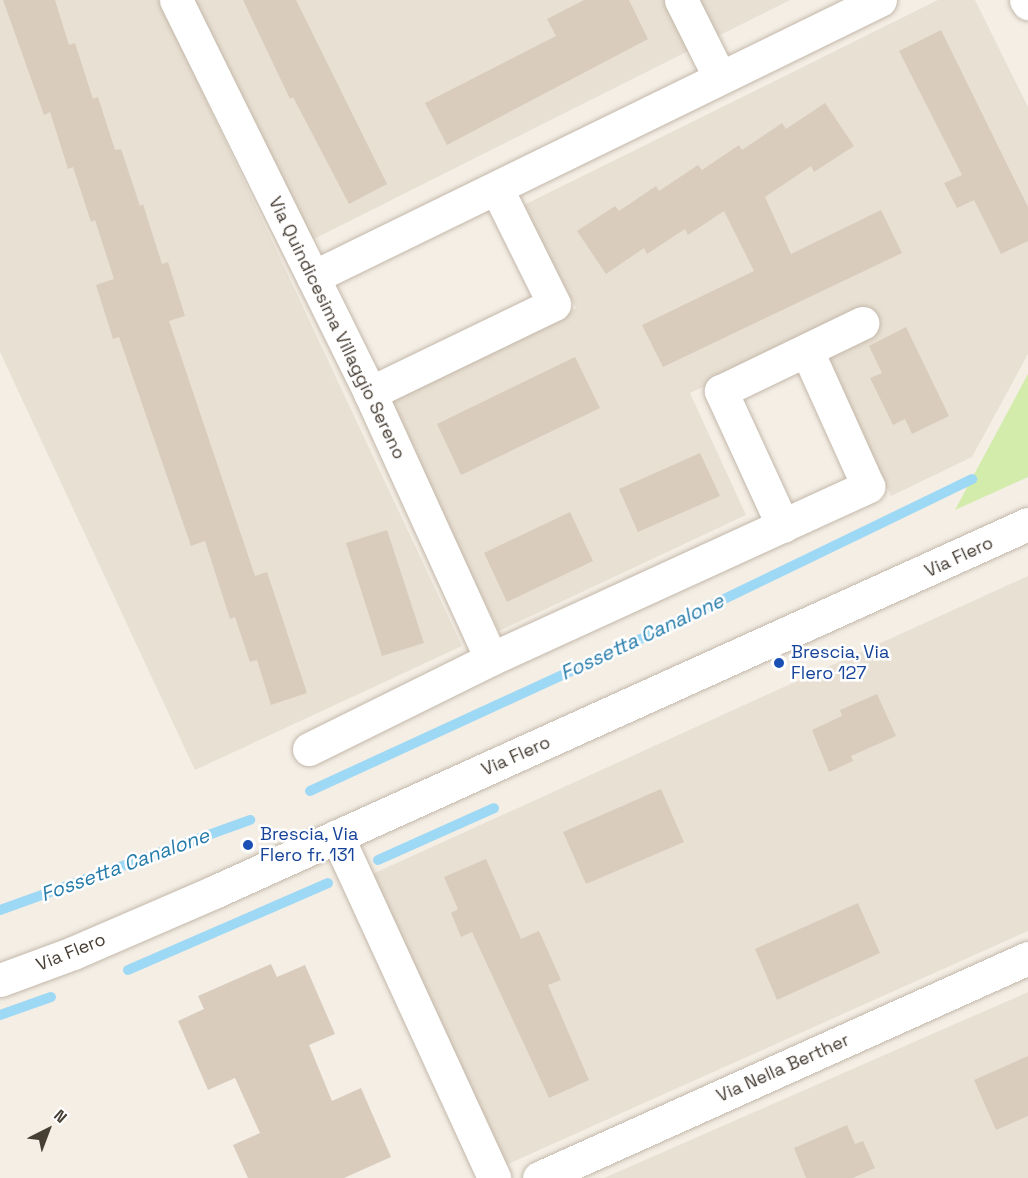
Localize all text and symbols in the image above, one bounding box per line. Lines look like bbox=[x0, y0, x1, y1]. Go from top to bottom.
street label: Via Quindicesima Villaggio Sereno bbox=[264, 193, 410, 463]
street label: Via Flero bbox=[921, 532, 997, 582]
water label: Fossetta Canalone bbox=[556, 589, 728, 685]
place label: Brescia, Via Flero 127 bbox=[791, 642, 890, 684]
marker: Brescia, Via Flero 127 bbox=[772, 656, 786, 670]
street label: Via Flero bbox=[478, 731, 554, 781]
water label: Fossetta Canalone bbox=[37, 823, 213, 907]
place label: Brescia, Via Flero fr. 131 bbox=[260, 824, 359, 866]
marker: Brescia, Via Flero fr. 131 bbox=[241, 838, 255, 852]
street label: Via Flero bbox=[33, 928, 109, 976]
street label: Via Nella Berther bbox=[713, 1029, 853, 1107]
north arrow bbox=[18, 1100, 78, 1160]
text: N bbox=[49, 1105, 71, 1128]

